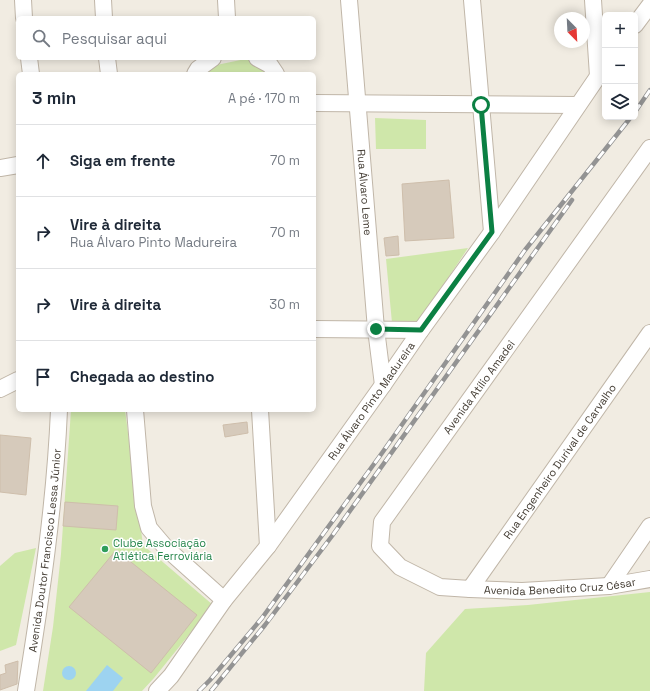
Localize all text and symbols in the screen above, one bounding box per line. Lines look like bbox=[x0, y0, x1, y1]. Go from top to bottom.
north arrow bbox=[554, 12, 590, 48]
map controls bbox=[602, 12, 638, 120]
button: + bbox=[602, 12, 638, 48]
search box bbox=[16, 16, 316, 60]
icon: search bbox=[30, 27, 52, 49]
text: Pesquisar aqui bbox=[62, 29, 167, 48]
button: − bbox=[602, 48, 638, 84]
button: layers bbox=[602, 84, 638, 120]
text: 3 min bbox=[32, 87, 76, 109]
text: A pé · 170 m bbox=[228, 90, 300, 107]
route start bbox=[472, 96, 490, 114]
street label: Rua Álvaro Leme bbox=[354, 149, 375, 236]
icon: ahead bbox=[32, 150, 54, 172]
text: Siga em frente bbox=[70, 151, 176, 170]
text: 70 m bbox=[270, 152, 300, 169]
text: Vire à direita bbox=[70, 215, 161, 234]
icon: right bbox=[32, 222, 54, 244]
text: 70 m bbox=[270, 224, 300, 241]
text: Rua Álvaro Pinto Madureira bbox=[70, 234, 237, 251]
icon: right bbox=[32, 294, 54, 316]
text: Vire à direita bbox=[70, 295, 161, 314]
text: 30 m bbox=[269, 296, 300, 313]
route end bbox=[367, 320, 385, 338]
street label: Avenida Atílio Amadei bbox=[440, 337, 518, 437]
street label: Rua Álvaro Pinto Madureira bbox=[325, 338, 418, 463]
icon: arrive bbox=[32, 366, 54, 388]
text: Chegada ao destino bbox=[70, 367, 214, 386]
street label: Rua Engenheiro Durival de Carvalho bbox=[500, 381, 619, 542]
street label: Avenida Doutor Francisco Lessa Júnior bbox=[25, 448, 64, 653]
place label: Clube Associação Atlética Ferroviária bbox=[113, 536, 213, 563]
marker: Clube Associação Atlética Ferroviária bbox=[100, 544, 110, 554]
street label: Avenida Benedito Cruz César bbox=[484, 575, 637, 598]

